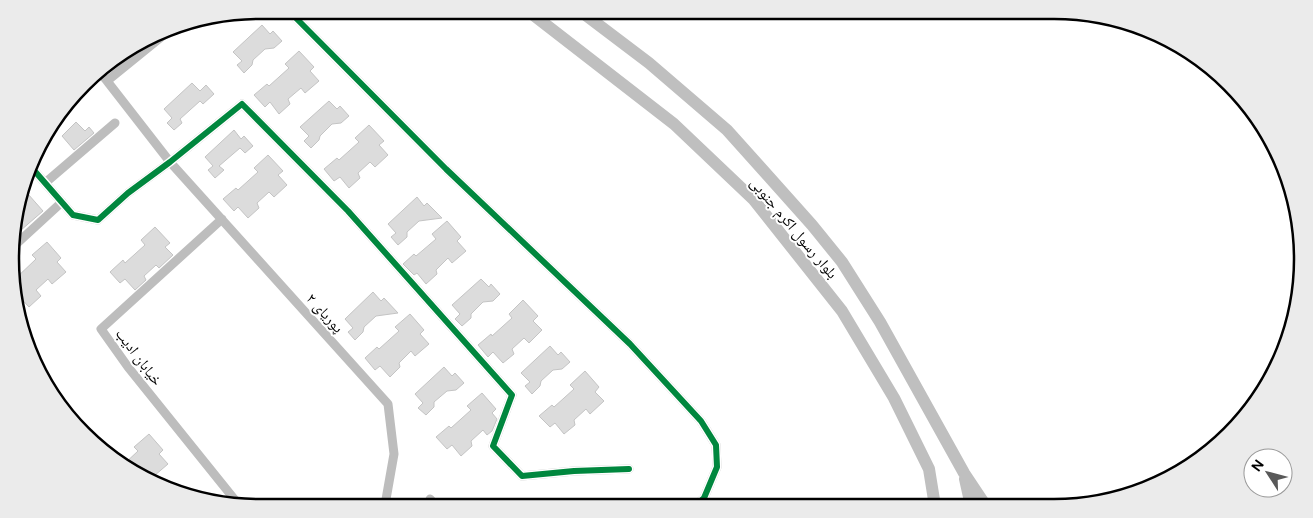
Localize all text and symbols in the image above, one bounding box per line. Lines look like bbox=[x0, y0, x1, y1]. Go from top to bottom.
street label: بلوار رسول اکرم جنوبی bbox=[746, 173, 842, 283]
street label: پوریای ۲ bbox=[302, 289, 348, 337]
street label: خیابان ادیب bbox=[111, 324, 167, 390]
north arrow bbox=[1243, 448, 1293, 498]
text: N bbox=[1247, 456, 1268, 475]

